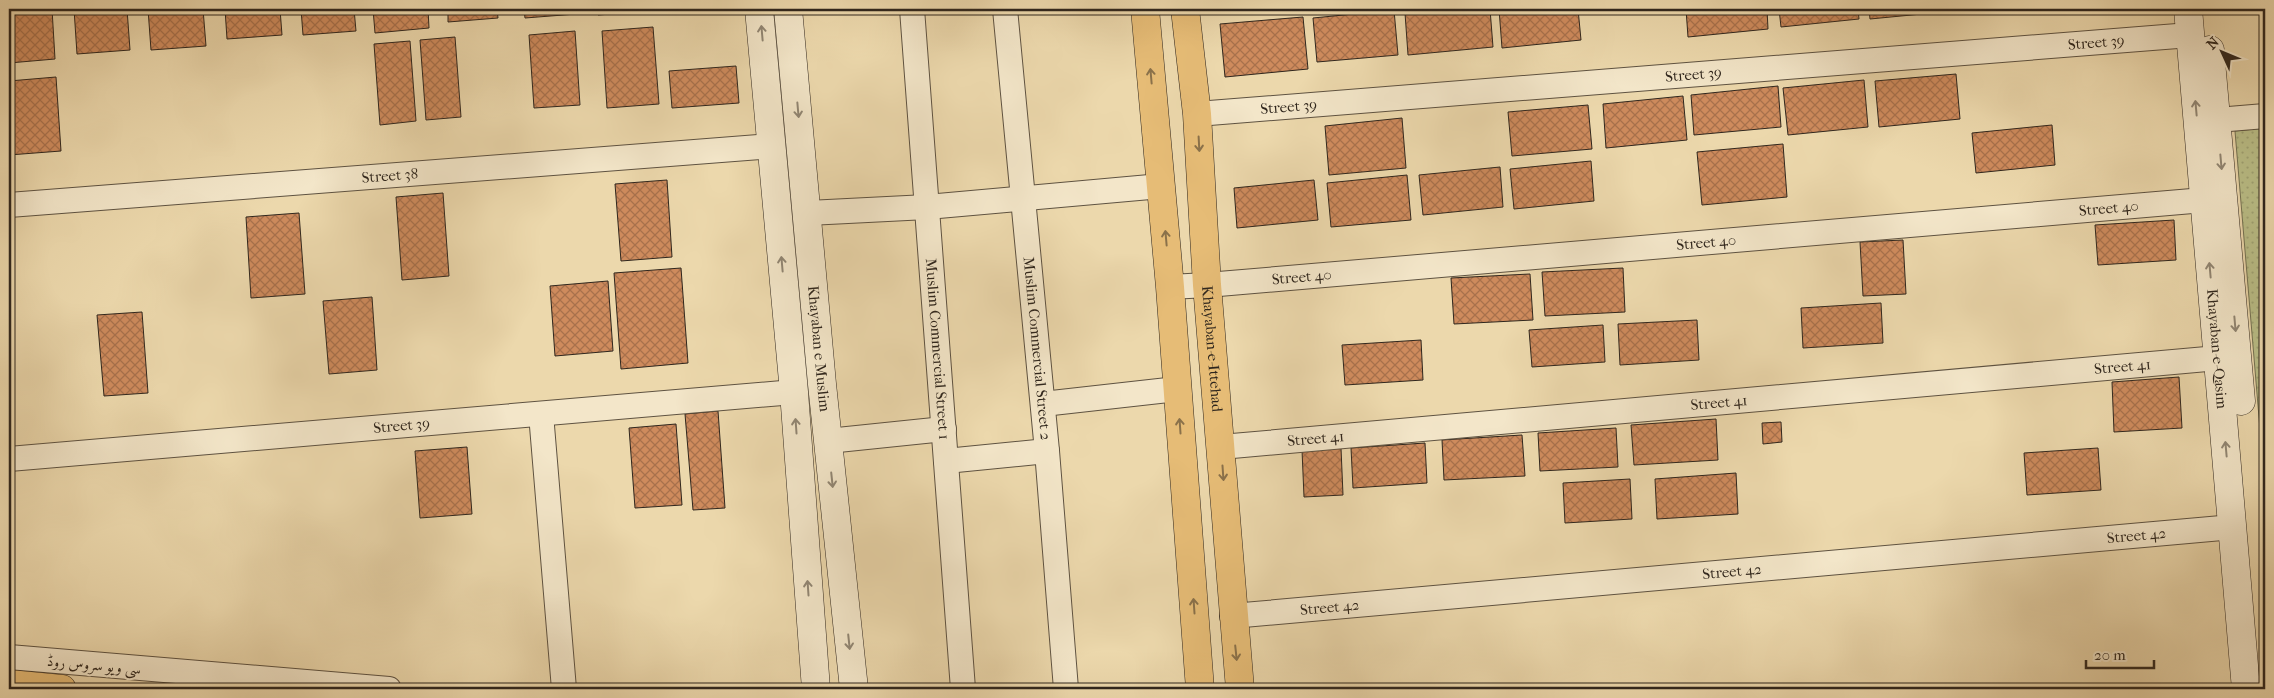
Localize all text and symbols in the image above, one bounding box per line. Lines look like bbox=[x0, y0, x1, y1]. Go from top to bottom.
one-way arrow bbox=[757, 25, 766, 41]
north arrow bbox=[2196, 28, 2246, 78]
street label: Street 39 bbox=[2067, 31, 2125, 54]
text: N bbox=[2203, 33, 2223, 53]
street label: Street 39 bbox=[1664, 63, 1723, 86]
one-way arrow bbox=[1147, 69, 1156, 85]
street label: Street 39 bbox=[1260, 95, 1318, 118]
one-way arrow bbox=[2191, 100, 2201, 116]
one-way arrow bbox=[793, 101, 803, 117]
one-way arrow bbox=[1194, 136, 1203, 152]
one-way arrow bbox=[2216, 154, 2226, 170]
street label: Street 38 bbox=[361, 164, 419, 187]
street label: Street 40 bbox=[2078, 197, 2139, 220]
one-way arrow bbox=[1161, 231, 1171, 247]
street label: Street 40 bbox=[1675, 231, 1737, 254]
street label: Muslim Commercial Street 2 bbox=[1020, 256, 1055, 441]
one-way arrow bbox=[778, 257, 787, 273]
street label: Muslim Commercial Street 1 bbox=[922, 258, 953, 440]
one-way arrow bbox=[2206, 262, 2215, 278]
street label: Street 40 bbox=[1271, 265, 1332, 288]
street label: Khayaban e Muslim bbox=[804, 285, 834, 413]
street label: Khayaban-e-Ittehad bbox=[1198, 285, 1226, 414]
street label: Khayaban-e-Qasim bbox=[2203, 288, 2231, 410]
one-way arrow bbox=[2230, 315, 2239, 331]
street label: Street 41 bbox=[2093, 355, 2152, 378]
street label: Street 41 bbox=[1690, 391, 1748, 414]
street label: Street 39 bbox=[372, 414, 431, 437]
one-way arrow bbox=[792, 418, 801, 434]
one-way arrow bbox=[1175, 419, 1185, 435]
street label: Street 41 bbox=[1286, 427, 1345, 450]
one-way arrow bbox=[2221, 441, 2231, 457]
one-way arrow bbox=[1218, 465, 1227, 481]
one-way arrow bbox=[827, 472, 837, 488]
street label: Street 42 bbox=[2106, 524, 2167, 547]
street label: Street 42 bbox=[1702, 560, 1763, 583]
one-way arrow bbox=[804, 581, 813, 597]
street label: Street 42 bbox=[1299, 596, 1360, 619]
one-way arrow bbox=[1189, 598, 1198, 614]
one-way arrow bbox=[844, 634, 854, 650]
scale bar bbox=[2086, 638, 2154, 670]
one-way arrow bbox=[1231, 645, 1241, 661]
text: 20 m bbox=[2094, 646, 2126, 664]
street label: سی ویو سروس روڈ bbox=[46, 652, 142, 680]

